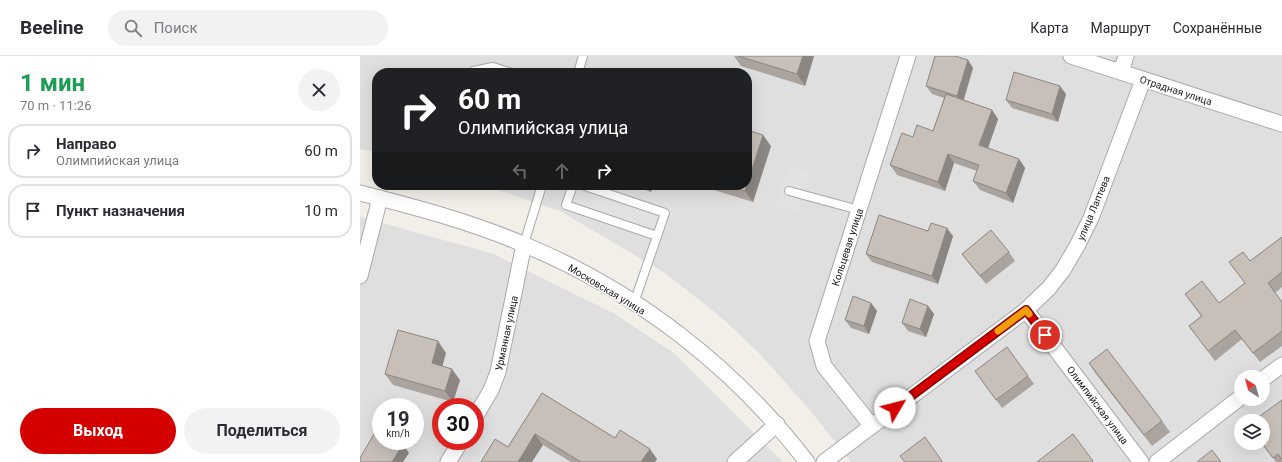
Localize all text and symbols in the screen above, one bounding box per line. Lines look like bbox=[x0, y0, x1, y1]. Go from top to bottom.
search box bbox=[108, 10, 388, 46]
text: Beeline bbox=[20, 16, 84, 39]
icon: search bbox=[122, 17, 144, 39]
text: Поиск bbox=[154, 19, 198, 37]
text: Карта bbox=[1030, 20, 1069, 36]
text: Маршрут bbox=[1091, 20, 1151, 36]
text: Сохранённые bbox=[1173, 20, 1262, 36]
text: 1 мин bbox=[20, 69, 85, 97]
button: close bbox=[298, 69, 340, 111]
street label: Отрадная улица bbox=[1138, 74, 1213, 107]
text: 60 m bbox=[458, 83, 521, 116]
icon: right bbox=[392, 84, 444, 136]
text: 70 m · 11:26 bbox=[20, 98, 91, 113]
text: Олимпийская улица bbox=[458, 117, 628, 138]
text: Направо bbox=[56, 135, 117, 153]
icon: right bbox=[22, 140, 44, 162]
text: 60 m bbox=[304, 142, 338, 160]
text: Олимпийская улица bbox=[56, 153, 179, 168]
icon: left bbox=[509, 160, 531, 182]
icon: ahead bbox=[551, 160, 573, 182]
icon: right bbox=[593, 160, 615, 182]
street label: улица Лаптева bbox=[1075, 174, 1112, 242]
icon: arrive bbox=[22, 200, 44, 222]
text: Пункт назначения bbox=[56, 202, 185, 220]
text: 10 m bbox=[304, 202, 338, 220]
street label: Кольцевая улица bbox=[830, 207, 865, 287]
street label: Московская улица bbox=[566, 262, 647, 317]
street label: Урманная улица bbox=[493, 294, 520, 372]
pin bbox=[1028, 318, 1062, 352]
icon: arrive bbox=[1034, 324, 1056, 346]
street label: Олимпийская улица bbox=[1065, 364, 1130, 446]
north arrow bbox=[1234, 370, 1270, 406]
map controls bbox=[1234, 370, 1270, 450]
position arrow bbox=[874, 387, 916, 429]
speed limit sign: 30 bbox=[432, 398, 484, 450]
text: 19 bbox=[387, 407, 409, 431]
button: Выход bbox=[20, 408, 176, 454]
button: Поделиться bbox=[184, 408, 340, 454]
button: layers bbox=[1234, 414, 1270, 450]
text: km/h bbox=[386, 428, 410, 439]

